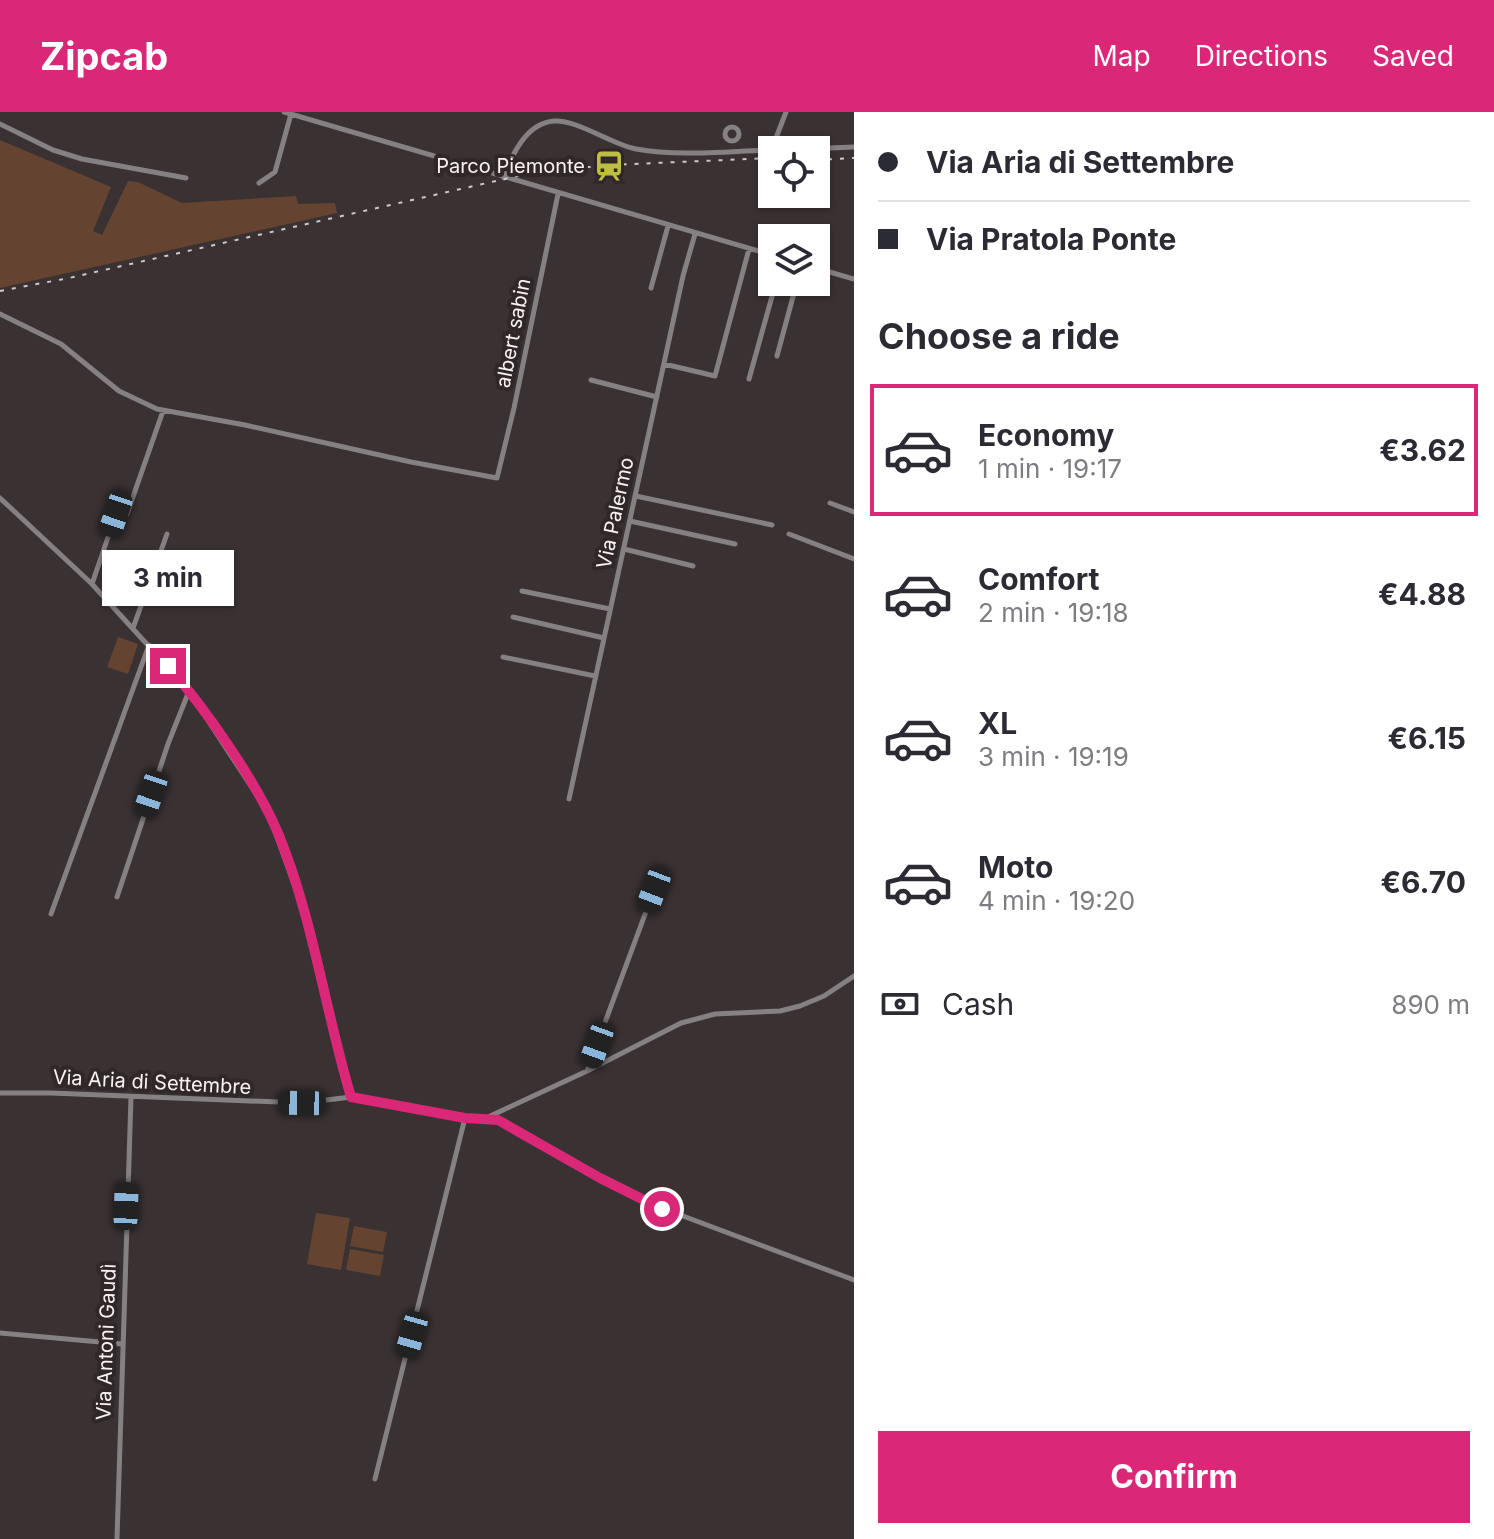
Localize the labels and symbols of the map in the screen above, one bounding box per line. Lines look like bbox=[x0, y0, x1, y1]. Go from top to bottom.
station icon: Parco Piemonte bbox=[592, 149, 626, 183]
place label: Parco Piemonte bbox=[436, 154, 585, 178]
street label: albert sabin bbox=[491, 276, 535, 390]
street label: Via Palermo bbox=[591, 455, 639, 571]
car bbox=[97, 487, 135, 541]
callout: 3 min bbox=[102, 550, 234, 606]
route end bbox=[150, 648, 186, 684]
car bbox=[132, 767, 170, 821]
car bbox=[634, 863, 674, 917]
car bbox=[578, 1018, 616, 1072]
street label: Via Aria di Settembre bbox=[52, 1065, 252, 1099]
car bbox=[278, 1091, 326, 1115]
car bbox=[113, 1182, 139, 1230]
route start bbox=[644, 1191, 680, 1227]
street label: Via Antoni Gaudì bbox=[91, 1263, 121, 1421]
car bbox=[394, 1309, 430, 1361]

